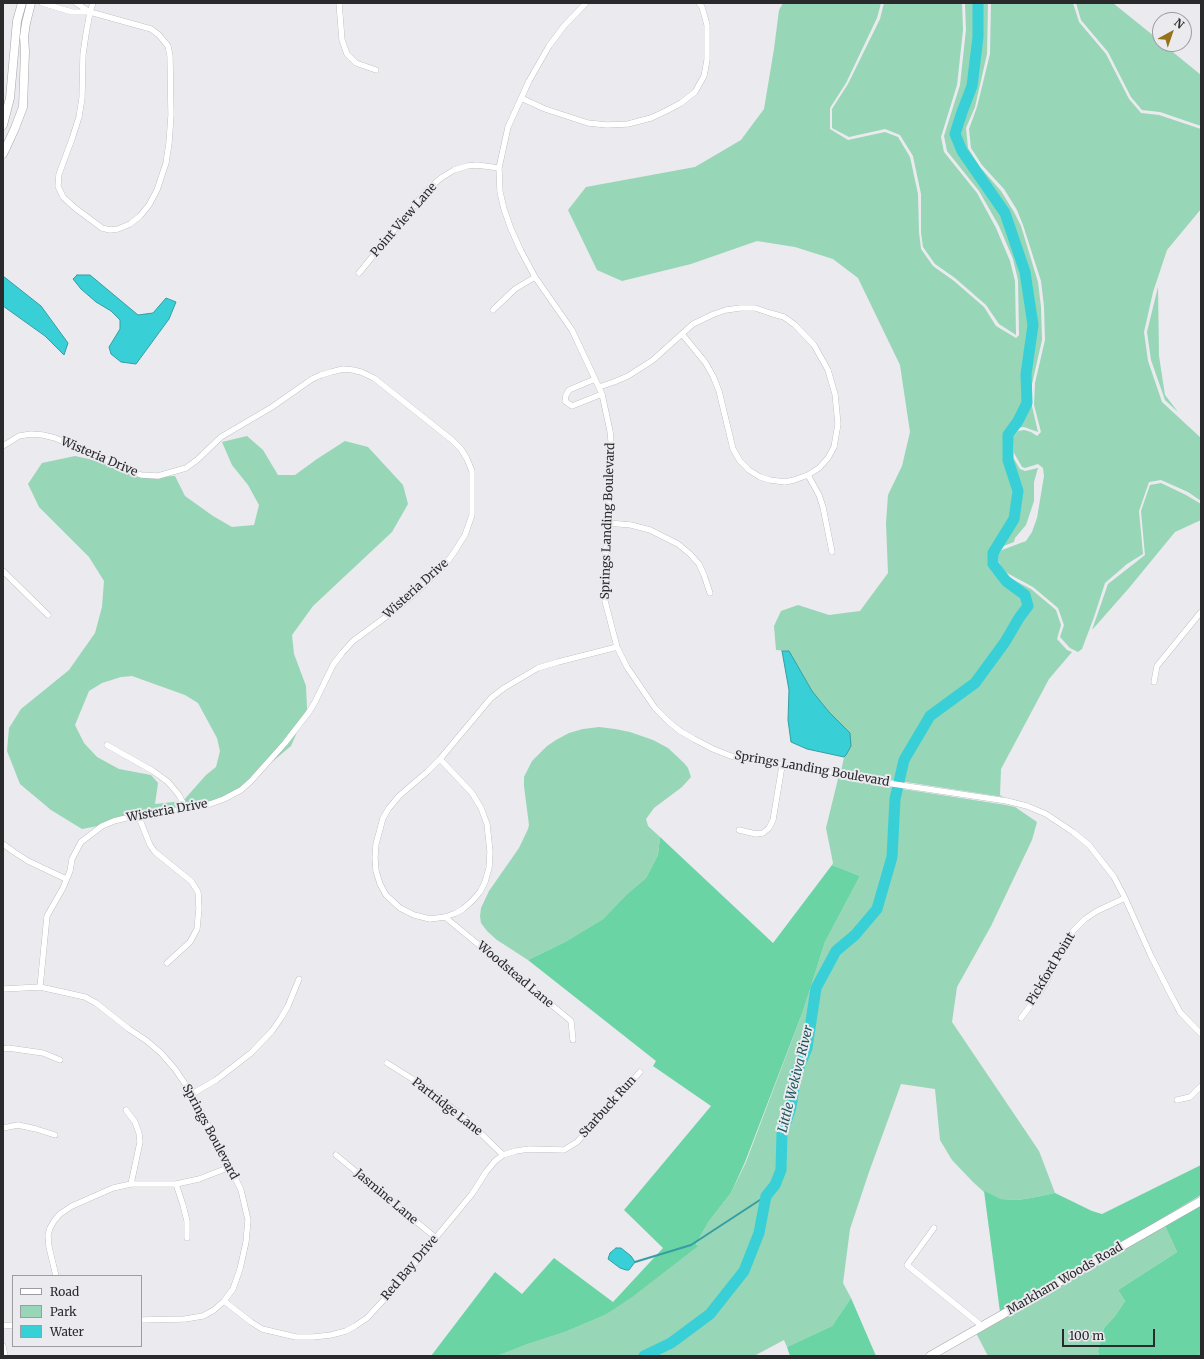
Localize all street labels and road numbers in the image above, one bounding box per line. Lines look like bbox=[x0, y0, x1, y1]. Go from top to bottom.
street label: Point View Lane bbox=[368, 180, 440, 260]
street label: Wisteria Drive bbox=[58, 434, 140, 480]
street label: Springs Landing Boulevard bbox=[598, 442, 618, 600]
street label: Wisteria Drive bbox=[381, 556, 451, 622]
street label: Springs Landing Boulevard bbox=[733, 748, 891, 790]
street label: Wisteria Drive bbox=[125, 797, 209, 825]
street label: Pickford Point bbox=[1024, 930, 1078, 1008]
street label: Woodstead Lane bbox=[474, 939, 556, 1011]
street label: Starbuck Run bbox=[577, 1073, 639, 1141]
street label: Partridge Lane bbox=[409, 1075, 485, 1139]
street label: Springs Boulevard bbox=[179, 1082, 241, 1182]
street label: Jasmine Lane bbox=[352, 1167, 420, 1227]
street label: Red Bay Drive bbox=[379, 1233, 441, 1303]
street label: Markham Woods Road bbox=[1005, 1240, 1125, 1318]

